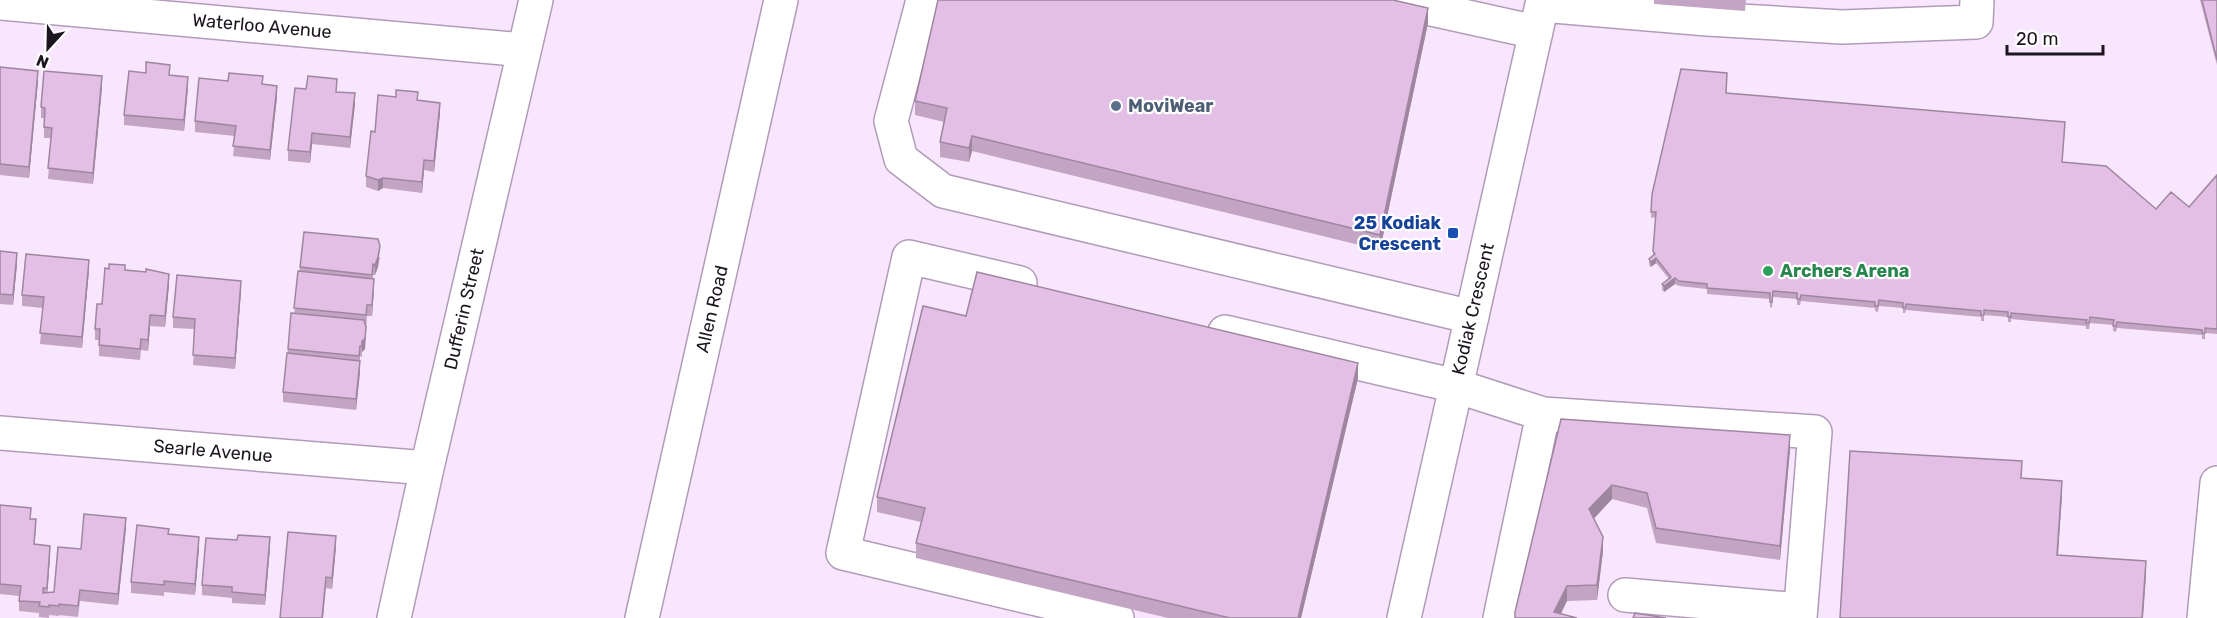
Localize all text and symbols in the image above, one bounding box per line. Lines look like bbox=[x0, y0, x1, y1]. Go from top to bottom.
street label: Waterloo Avenue bbox=[191, 9, 333, 43]
north arrow bbox=[18, 18, 78, 78]
scale bar bbox=[2007, 18, 2103, 56]
text: 20 m bbox=[2016, 28, 2058, 50]
text: N bbox=[34, 50, 51, 72]
place label: MoviWear bbox=[1128, 95, 1214, 117]
marker: MoviWear bbox=[1109, 99, 1123, 113]
place label: 25 Kodiak Crescent bbox=[1354, 212, 1441, 255]
marker: 25 Kodiak Crescent bbox=[1446, 226, 1460, 240]
street label: Kodiak Crescent bbox=[1447, 241, 1499, 377]
street label: Dufferin Street bbox=[439, 246, 489, 372]
place label: Archers Arena bbox=[1780, 260, 1909, 282]
street label: Allen Road bbox=[691, 263, 733, 355]
marker: Archers Arena bbox=[1761, 264, 1775, 278]
street label: Searle Avenue bbox=[153, 435, 273, 467]

